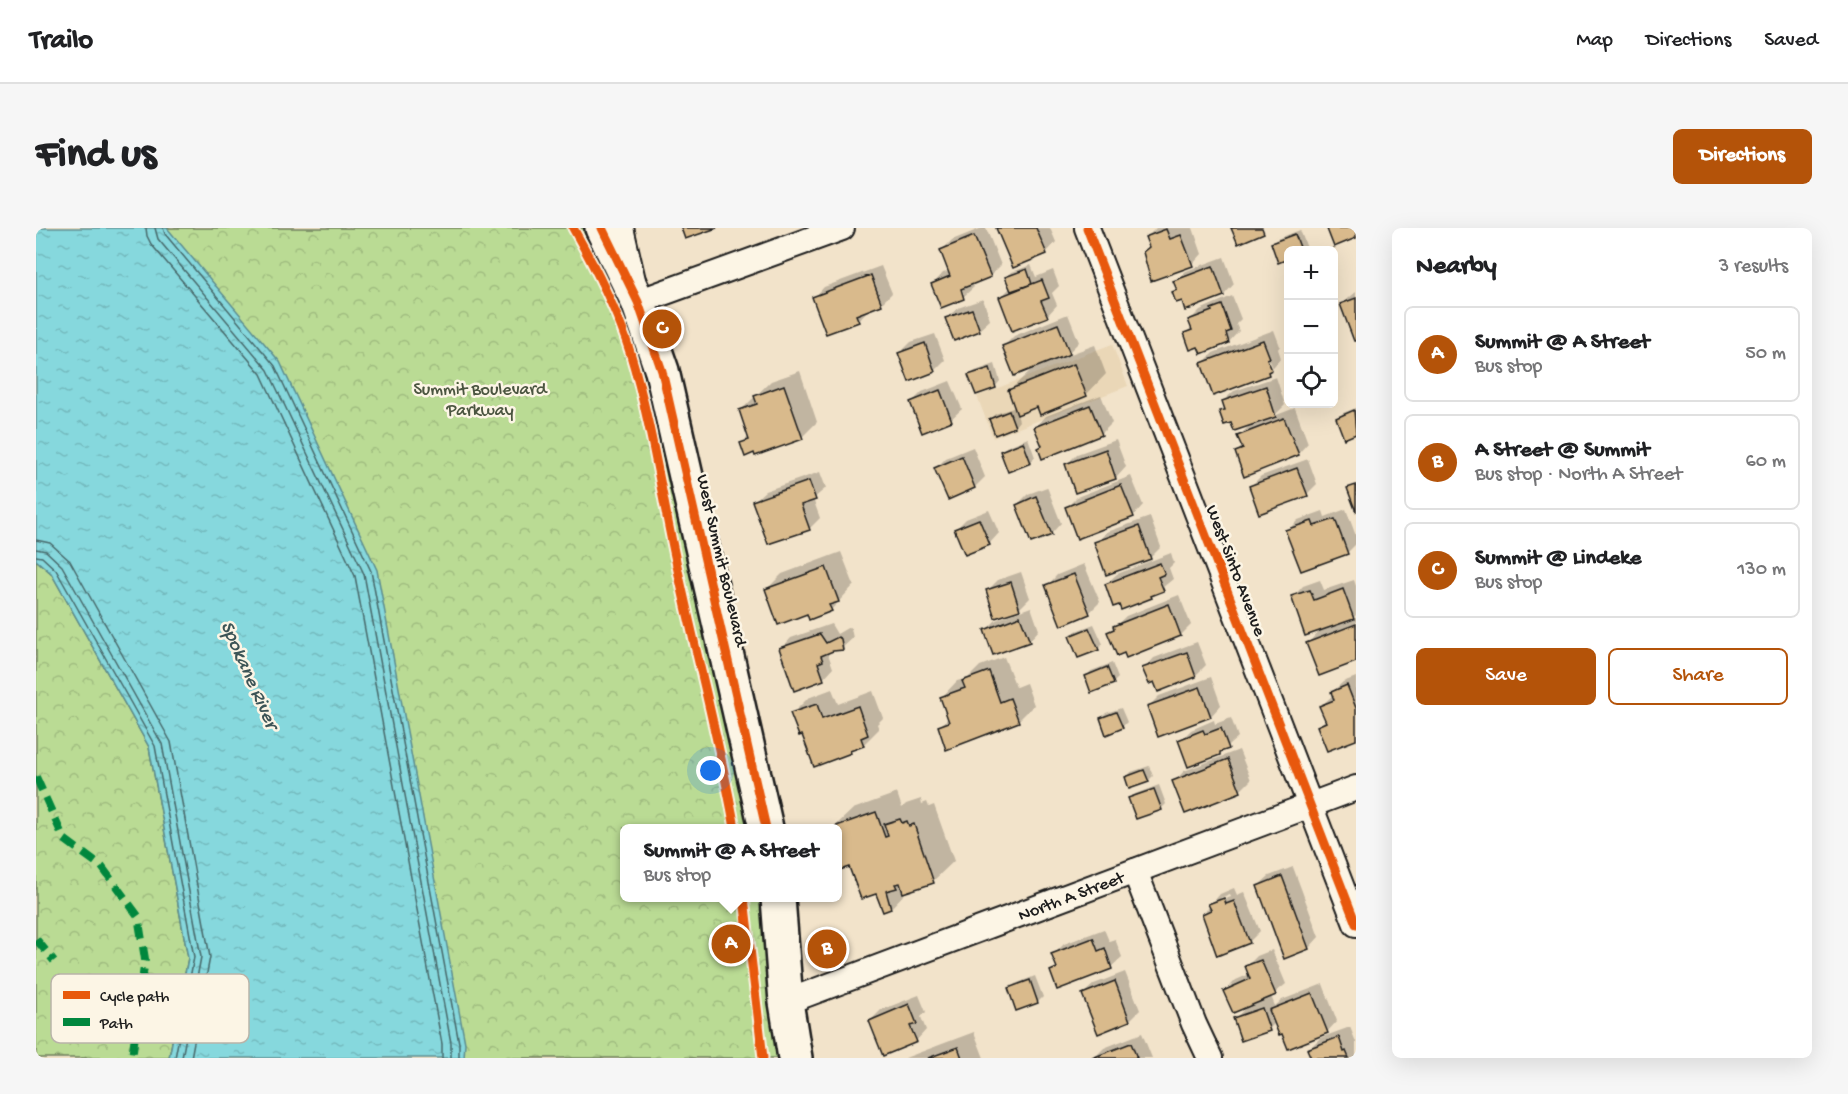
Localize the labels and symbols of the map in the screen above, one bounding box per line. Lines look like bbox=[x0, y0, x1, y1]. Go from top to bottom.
pin: C bbox=[642, 306, 682, 352]
park label: Summit Boulevard Parkway bbox=[414, 380, 548, 422]
street label: West Summit Boulevard bbox=[691, 473, 751, 650]
street label: West Sinto Avenue bbox=[1200, 502, 1270, 640]
water label: Spokane River bbox=[214, 618, 283, 736]
your location bbox=[696, 756, 725, 785]
street label: North A Street bbox=[1015, 867, 1129, 927]
pin: A bbox=[712, 922, 750, 966]
pin: B bbox=[808, 926, 846, 972]
legend bbox=[51, 974, 249, 1043]
text: Cycle path bbox=[100, 989, 170, 1008]
text: Path bbox=[99, 1016, 133, 1035]

